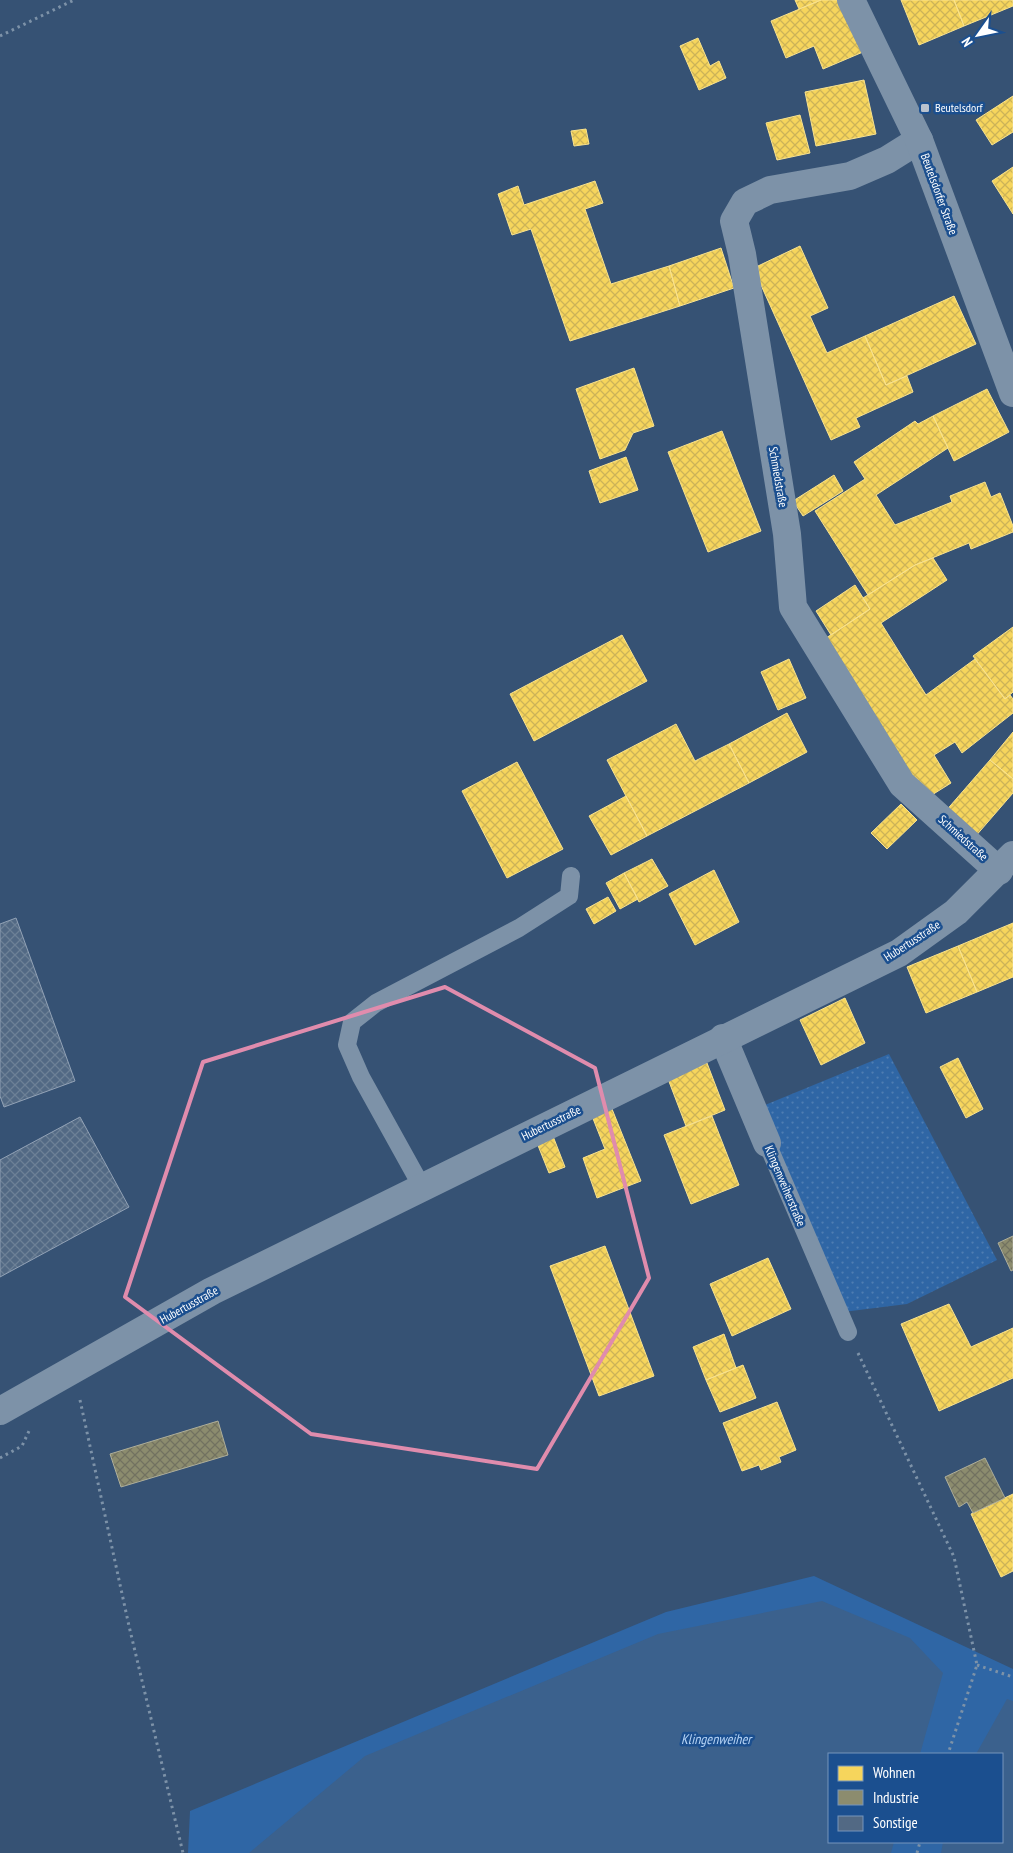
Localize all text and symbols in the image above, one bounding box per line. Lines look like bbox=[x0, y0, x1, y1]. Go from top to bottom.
north arrow bbox=[953, 10, 1003, 60]
text: N bbox=[957, 34, 977, 50]
place label: Beutelsdorf bbox=[935, 100, 983, 115]
marker: Beutelsdorf bbox=[919, 102, 931, 114]
street label: Beutelsdorfer Straße bbox=[918, 151, 961, 237]
street label: Schmiedstraße bbox=[766, 445, 791, 509]
street label: Schmiedstraße bbox=[935, 811, 991, 864]
street label: Hubertusstraße bbox=[881, 917, 943, 964]
street label: Hubertusstraße bbox=[519, 1102, 583, 1143]
street label: Klingenweiherstraße bbox=[762, 1143, 809, 1228]
street label: Hubertusstraße bbox=[157, 1282, 221, 1327]
water label: Klingenweiher bbox=[681, 1730, 753, 1748]
legend bbox=[828, 1753, 1003, 1843]
text: Wohnen bbox=[873, 1763, 915, 1782]
text: Industrie bbox=[873, 1788, 919, 1807]
text: Sonstige bbox=[873, 1813, 918, 1832]

